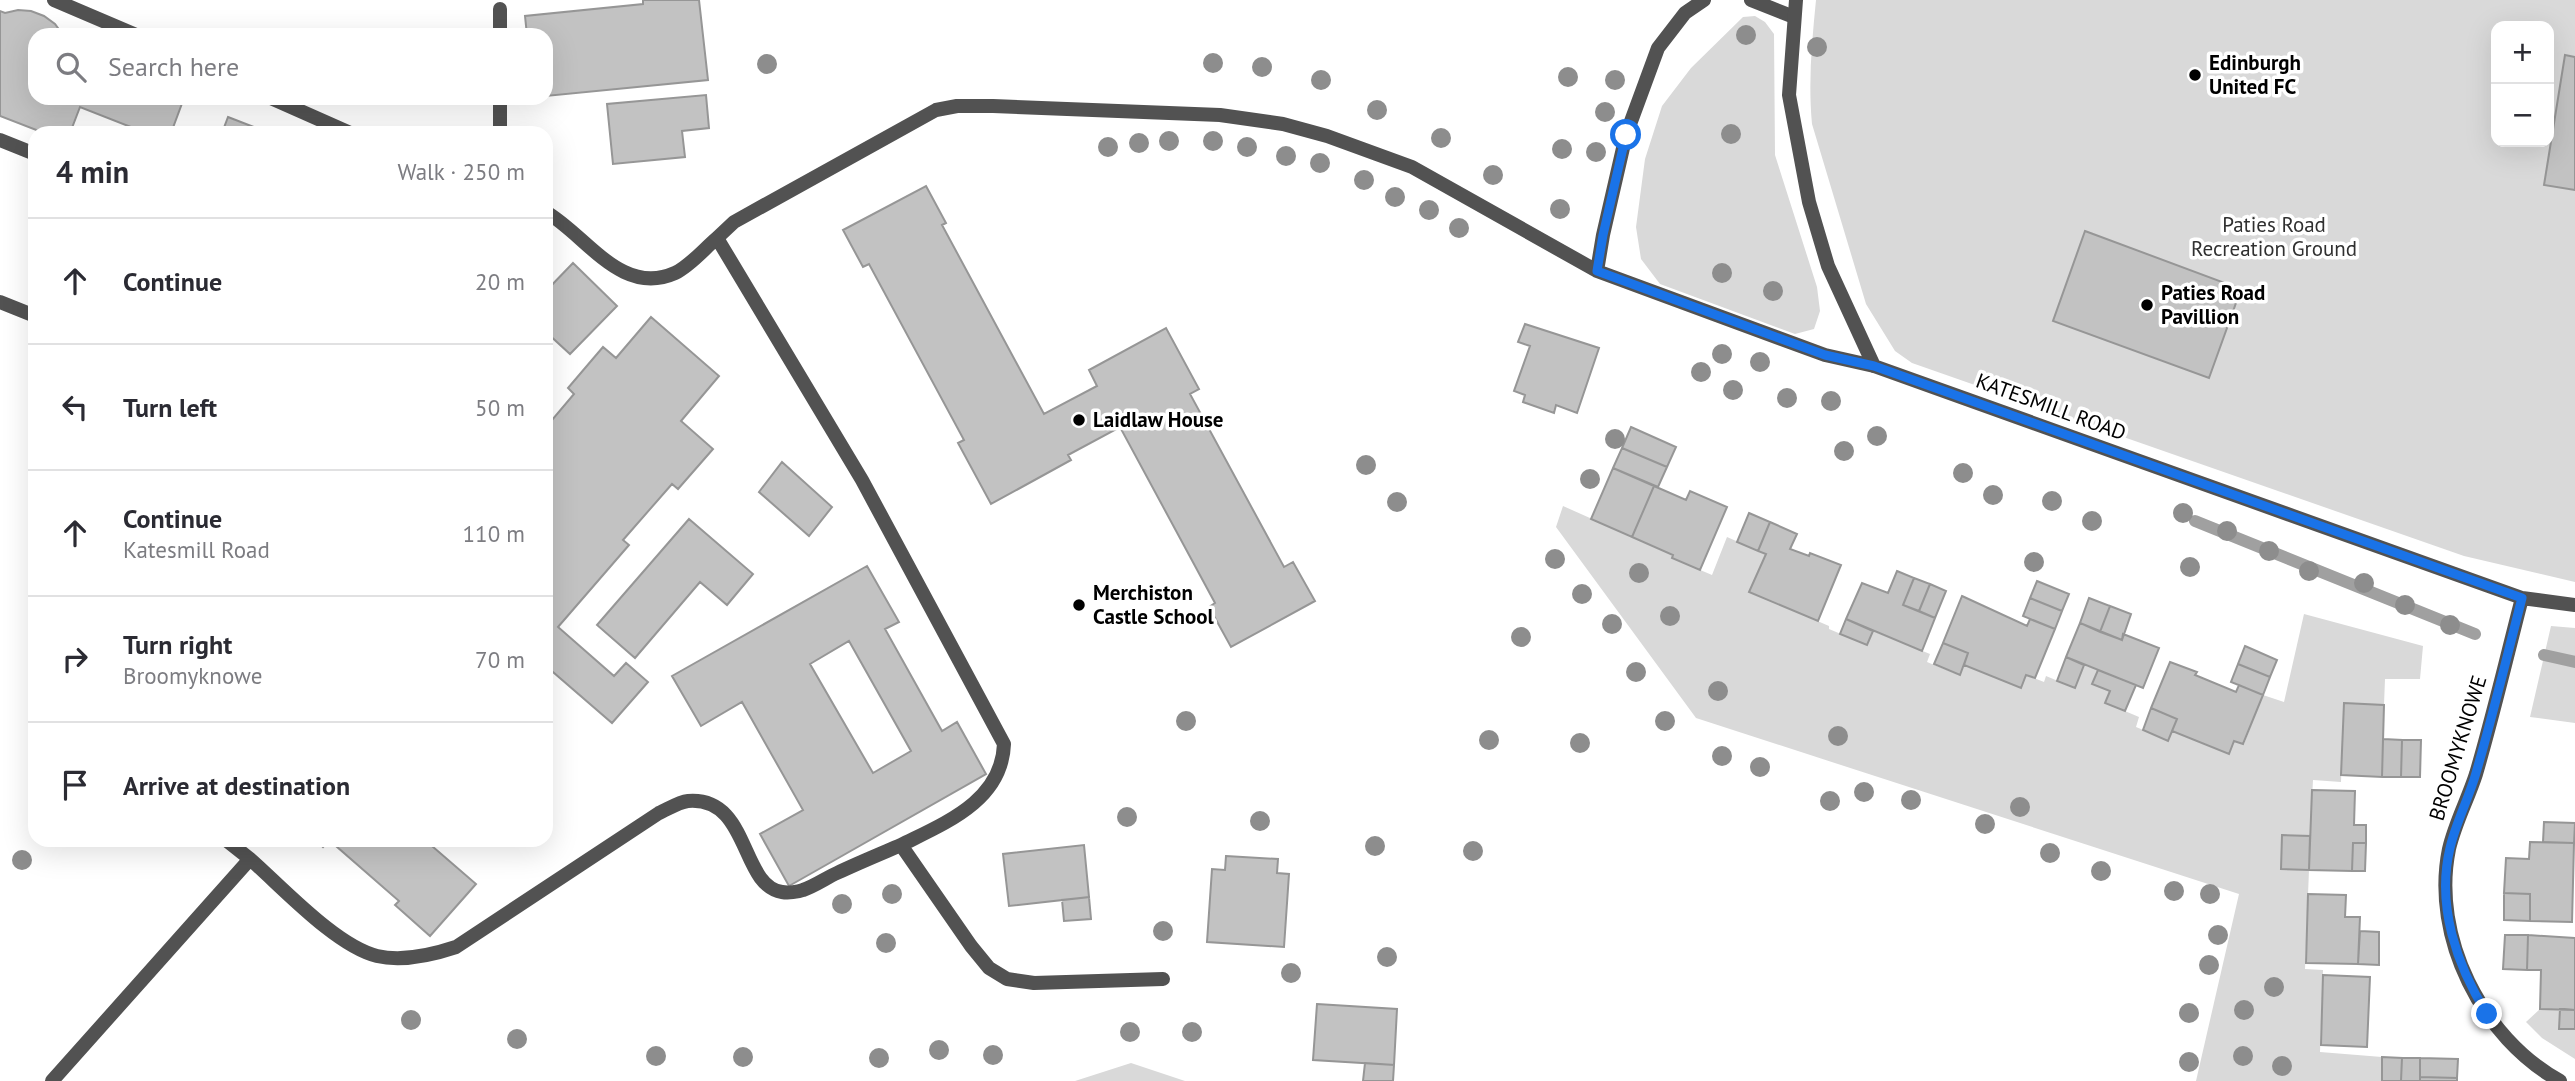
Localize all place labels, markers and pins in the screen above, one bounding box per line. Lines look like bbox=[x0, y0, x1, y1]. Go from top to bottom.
place label: Edinburgh United FC bbox=[2209, 49, 2301, 100]
marker: Edinburgh United FC bbox=[2187, 67, 2203, 83]
place label: Paties Road Pavillion bbox=[2161, 279, 2265, 330]
marker: Paties Road Pavillion bbox=[2139, 297, 2155, 313]
place label: Laidlaw House bbox=[1093, 406, 1224, 433]
marker: Laidlaw House bbox=[1071, 412, 1087, 428]
place label: Merchiston Castle School bbox=[1093, 579, 1214, 630]
marker: Merchiston Castle School bbox=[1071, 597, 1087, 613]

